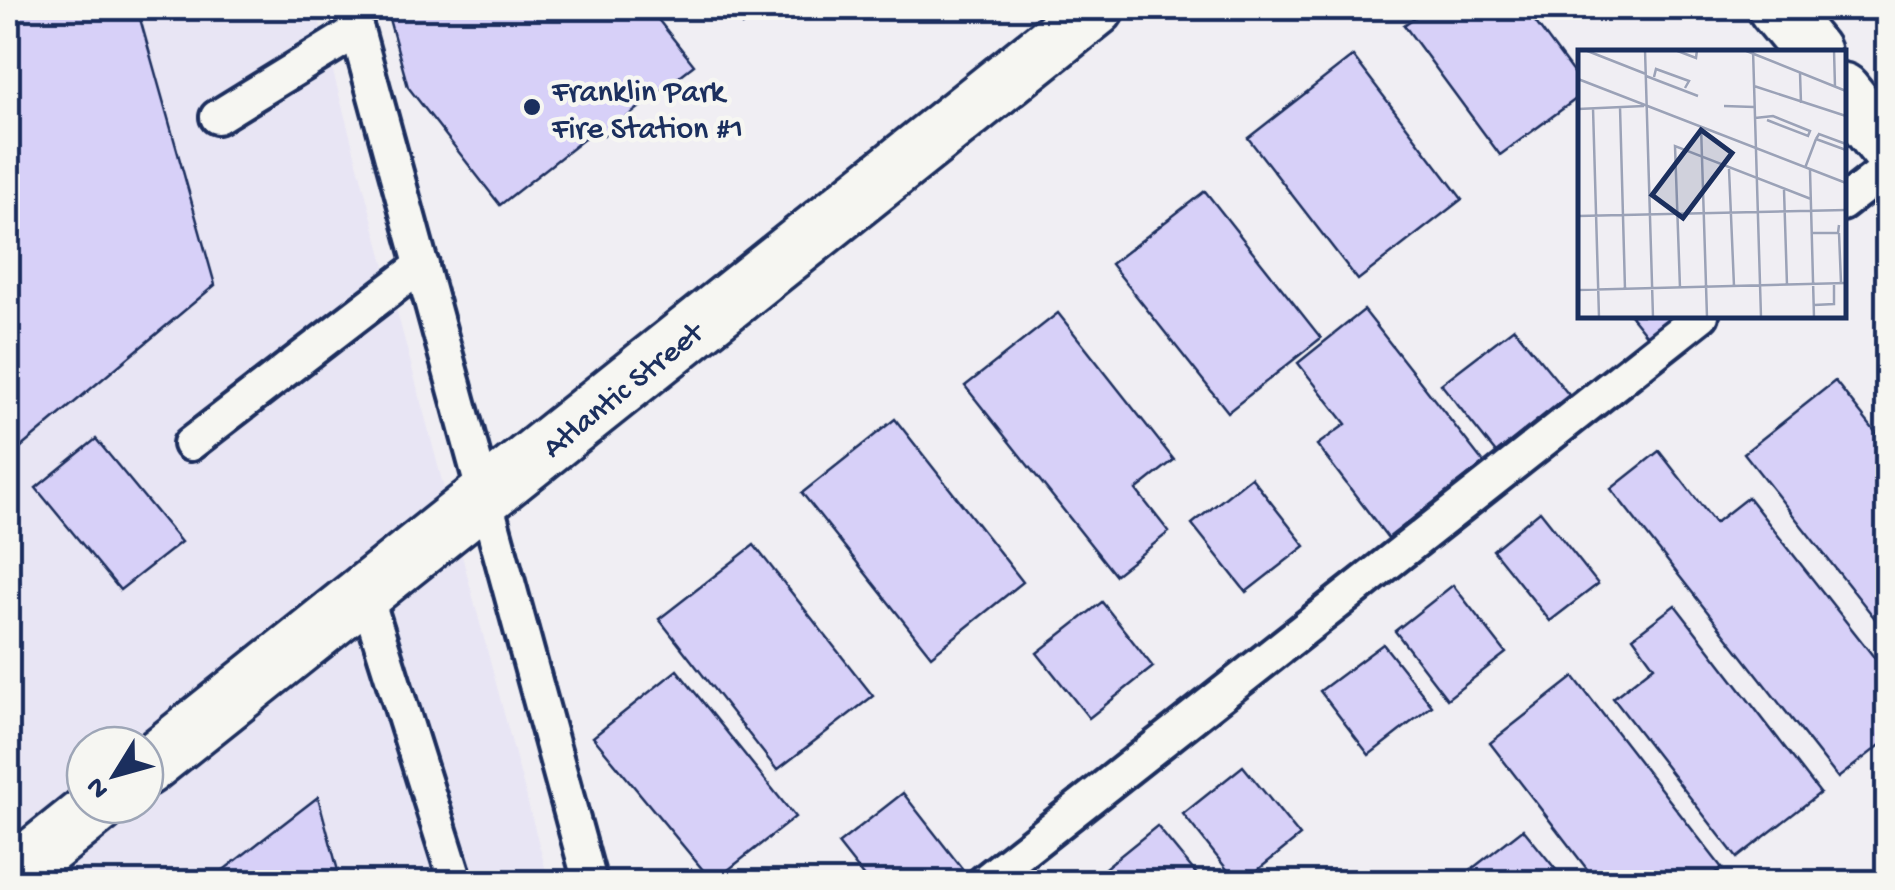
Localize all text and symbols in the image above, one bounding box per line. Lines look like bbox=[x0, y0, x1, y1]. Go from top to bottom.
inset map bbox=[1578, 50, 1845, 318]
place label: Franklin Park Fire Station #1 bbox=[551, 75, 743, 150]
marker: Franklin Park Fire Station #1 bbox=[521, 96, 543, 118]
street label: Atlantic Street bbox=[536, 314, 714, 468]
north arrow bbox=[65, 725, 165, 825]
text: N bbox=[80, 770, 117, 805]

